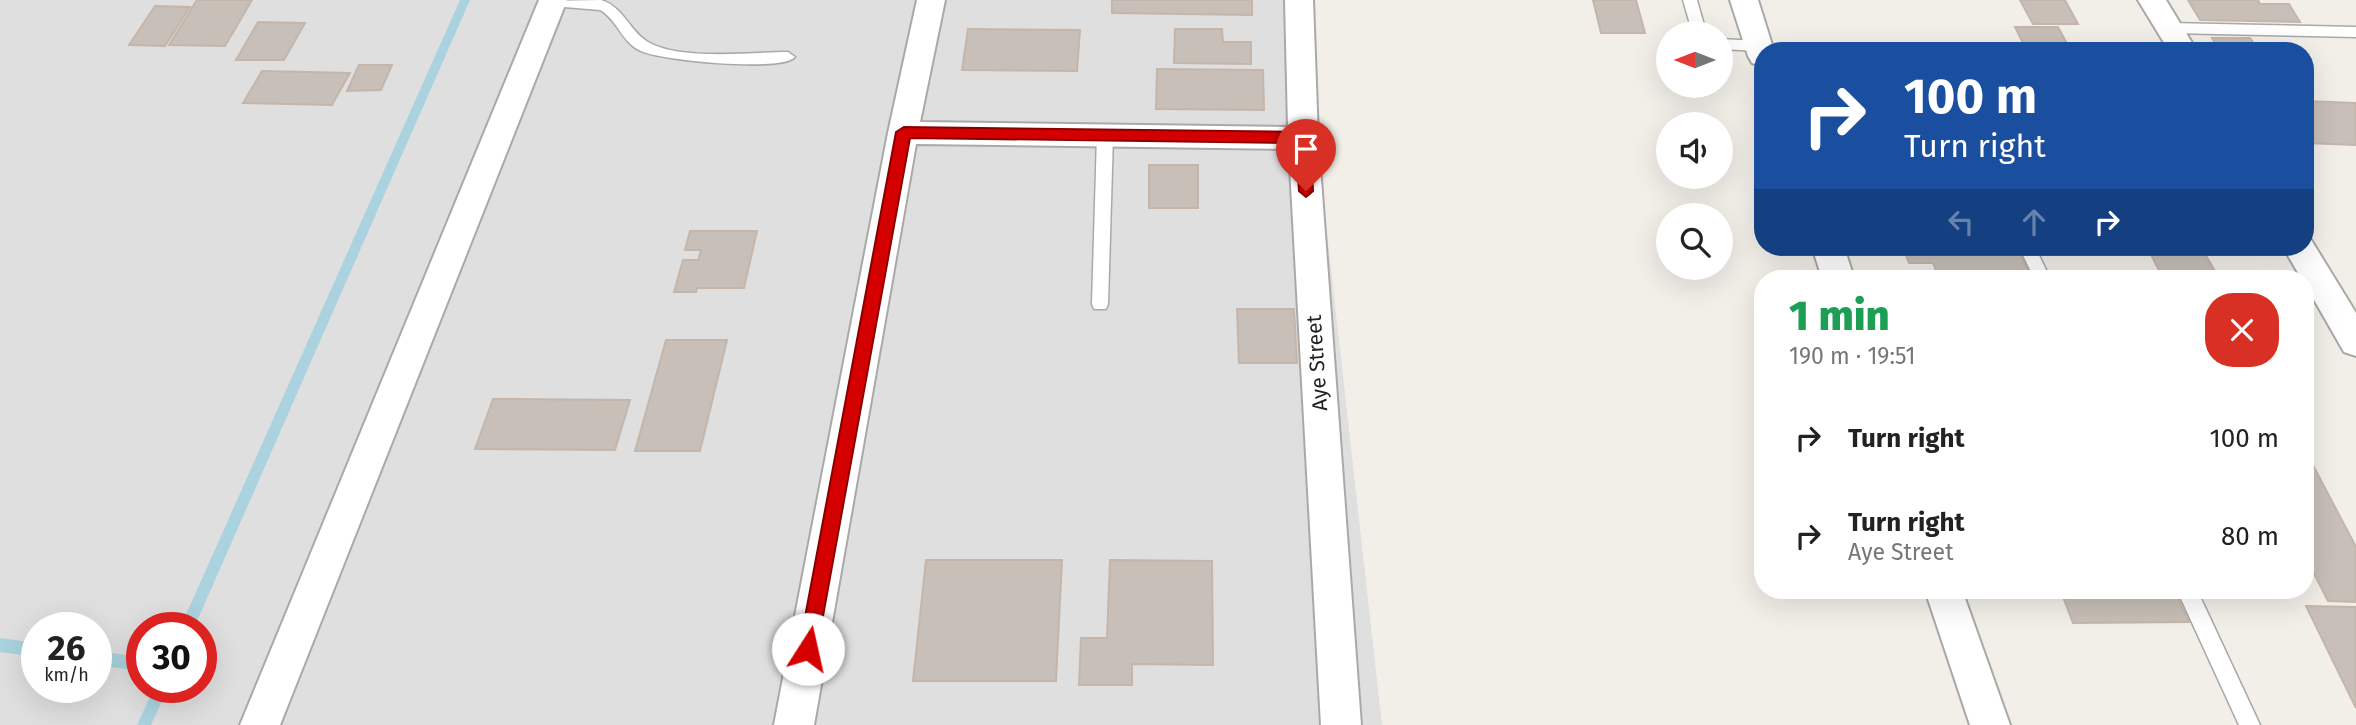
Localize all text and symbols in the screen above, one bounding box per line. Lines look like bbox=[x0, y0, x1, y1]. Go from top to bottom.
north arrow bbox=[1656, 21, 1732, 98]
map controls bbox=[1656, 21, 1733, 280]
text: 100 m bbox=[1904, 67, 2037, 126]
icon: right bbox=[1789, 70, 1880, 161]
button: sound bbox=[1656, 112, 1733, 189]
pin bbox=[1276, 119, 1336, 191]
text: Turn right bbox=[1904, 127, 2046, 165]
icon: arrive bbox=[1287, 130, 1325, 168]
button: search bbox=[1656, 203, 1733, 280]
icon: left bbox=[1942, 203, 1980, 241]
icon: ahead bbox=[2015, 203, 2053, 241]
icon: right bbox=[2088, 203, 2126, 241]
text: 1 min bbox=[1789, 291, 1890, 341]
button: close bbox=[2205, 293, 2279, 367]
street label: Aye Street bbox=[1301, 314, 1333, 412]
text: 190 m · 19:51 bbox=[1789, 342, 1915, 370]
icon: right bbox=[1789, 419, 1827, 457]
text: Turn right bbox=[1848, 423, 1965, 454]
text: 100 m bbox=[2210, 423, 2279, 454]
text: Turn right bbox=[1848, 507, 1965, 538]
icon: right bbox=[1789, 517, 1827, 555]
text: 80 m bbox=[2221, 521, 2279, 552]
text: Aye Street bbox=[1848, 538, 1953, 566]
speed limit sign: 30 bbox=[126, 612, 217, 703]
position arrow bbox=[771, 612, 845, 686]
text: 26 bbox=[48, 627, 85, 669]
text: km/h bbox=[44, 664, 89, 686]

